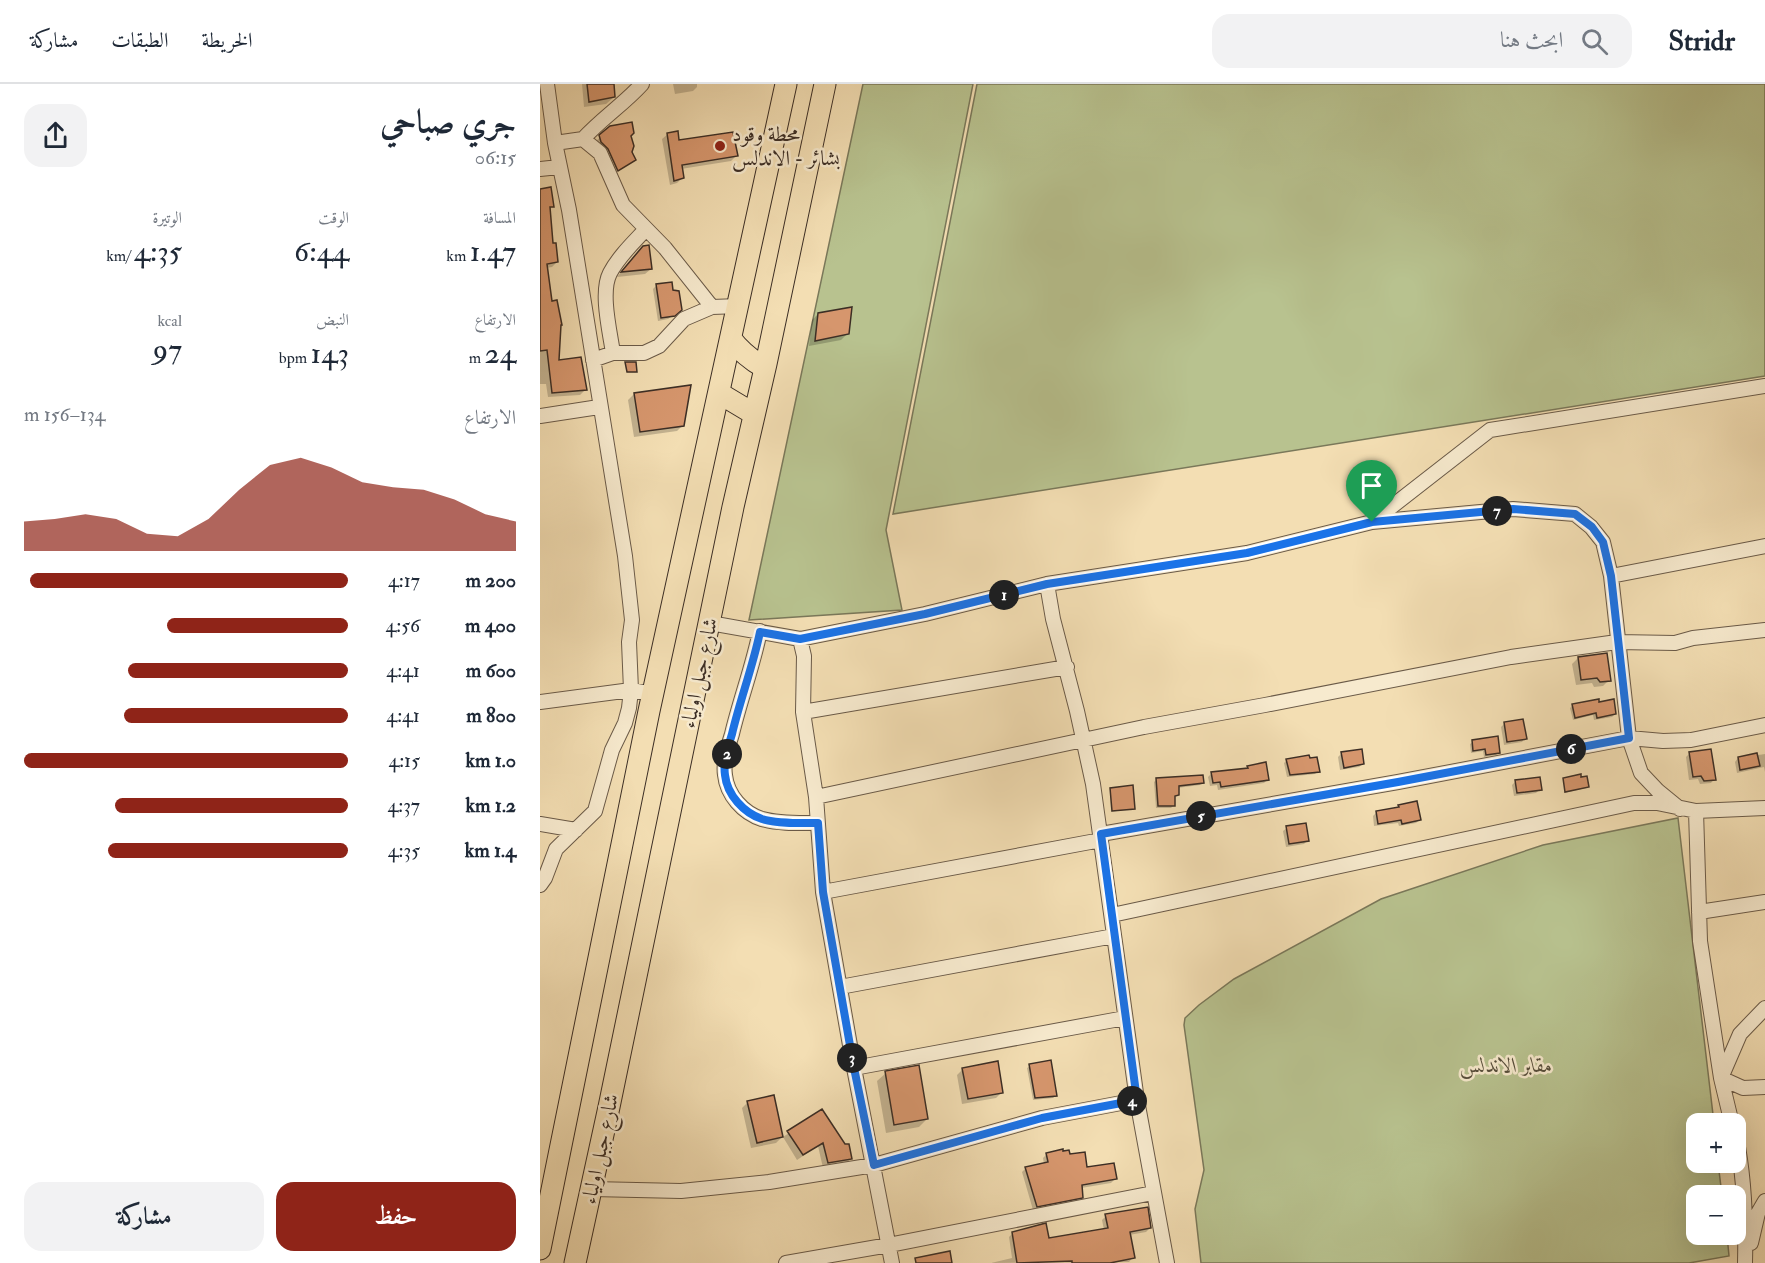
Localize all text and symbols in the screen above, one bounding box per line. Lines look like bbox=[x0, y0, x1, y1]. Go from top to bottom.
search box bbox=[1212, 14, 1632, 68]
text: Stridr bbox=[1668, 24, 1735, 59]
icon: search bbox=[1578, 25, 1611, 58]
text: ابحث هنا bbox=[1500, 26, 1563, 54]
text: مشاركة bbox=[30, 27, 78, 54]
text: الطبقات bbox=[111, 27, 168, 54]
text: الخريطة bbox=[201, 27, 253, 54]
text: جري صباحي bbox=[380, 102, 516, 143]
button: share bbox=[24, 104, 87, 167]
place label: محطة وقود بشائر - الاندلس bbox=[732, 121, 840, 172]
marker: محطة وقود بشائر - الاندلس bbox=[713, 139, 727, 153]
text: 06:15 bbox=[475, 145, 516, 170]
text: الوتيرة bbox=[152, 208, 182, 228]
text: الوقت bbox=[318, 208, 349, 228]
text: المسافة bbox=[483, 208, 516, 228]
text: 4:35 bbox=[134, 233, 182, 270]
text: 6:44 bbox=[294, 233, 349, 270]
text: 1.47 bbox=[470, 233, 516, 270]
text: /km bbox=[106, 246, 134, 266]
text: km bbox=[446, 246, 470, 266]
text: النبض bbox=[316, 310, 349, 330]
text: الارتفاع bbox=[474, 310, 516, 330]
text: kcal bbox=[157, 311, 182, 331]
text: 97 bbox=[153, 331, 182, 368]
text: 143 bbox=[311, 335, 349, 372]
text: 24 bbox=[485, 335, 516, 372]
text: bpm bbox=[279, 348, 311, 368]
text: m bbox=[469, 348, 485, 368]
text: 134–156 m bbox=[24, 402, 105, 427]
text: الارتفاع bbox=[464, 405, 516, 430]
pin bbox=[1346, 460, 1397, 522]
icon: arrive bbox=[1355, 469, 1388, 502]
pin: 7 bbox=[1482, 496, 1512, 526]
text: 7 bbox=[1493, 501, 1501, 521]
text: 4:17 bbox=[388, 568, 420, 593]
text: 200 m bbox=[466, 568, 516, 593]
pin: 1 bbox=[989, 580, 1019, 610]
text: 1 bbox=[1001, 585, 1007, 605]
text: 4:56 bbox=[385, 613, 420, 638]
text: 400 m bbox=[465, 613, 516, 638]
street label: شارع جبل اولياء bbox=[675, 615, 728, 732]
text: 4:41 bbox=[386, 658, 420, 683]
text: 600 m bbox=[466, 658, 516, 683]
text: 4:41 bbox=[386, 703, 420, 728]
text: 800 m bbox=[466, 703, 516, 728]
pin: 6 bbox=[1556, 734, 1586, 764]
pin: 2 bbox=[712, 739, 742, 769]
text: 6 bbox=[1567, 739, 1575, 759]
text: 2 bbox=[723, 744, 731, 764]
text: 4:15 bbox=[388, 748, 420, 773]
text: 1.0 km bbox=[465, 748, 516, 773]
text: 4:37 bbox=[387, 793, 420, 818]
text: 1.2 km bbox=[466, 793, 516, 818]
pin: 5 bbox=[1186, 801, 1216, 831]
text: 5 bbox=[1197, 806, 1205, 826]
text: 4:35 bbox=[388, 838, 420, 863]
text: 1.4 km bbox=[465, 838, 516, 863]
pin: 3 bbox=[837, 1043, 867, 1073]
text: 3 bbox=[849, 1048, 855, 1068]
park label: مقابر الاندلس bbox=[1459, 1052, 1553, 1079]
pin: 4 bbox=[1117, 1086, 1147, 1116]
street label: شارع جبل اولياء bbox=[576, 1091, 629, 1208]
text: 4 bbox=[1128, 1091, 1136, 1111]
map controls bbox=[1686, 1113, 1746, 1245]
button: + bbox=[1686, 1113, 1746, 1173]
button: مشاركة bbox=[24, 1182, 264, 1251]
button: حفظ bbox=[276, 1182, 516, 1251]
button: − bbox=[1686, 1185, 1746, 1245]

